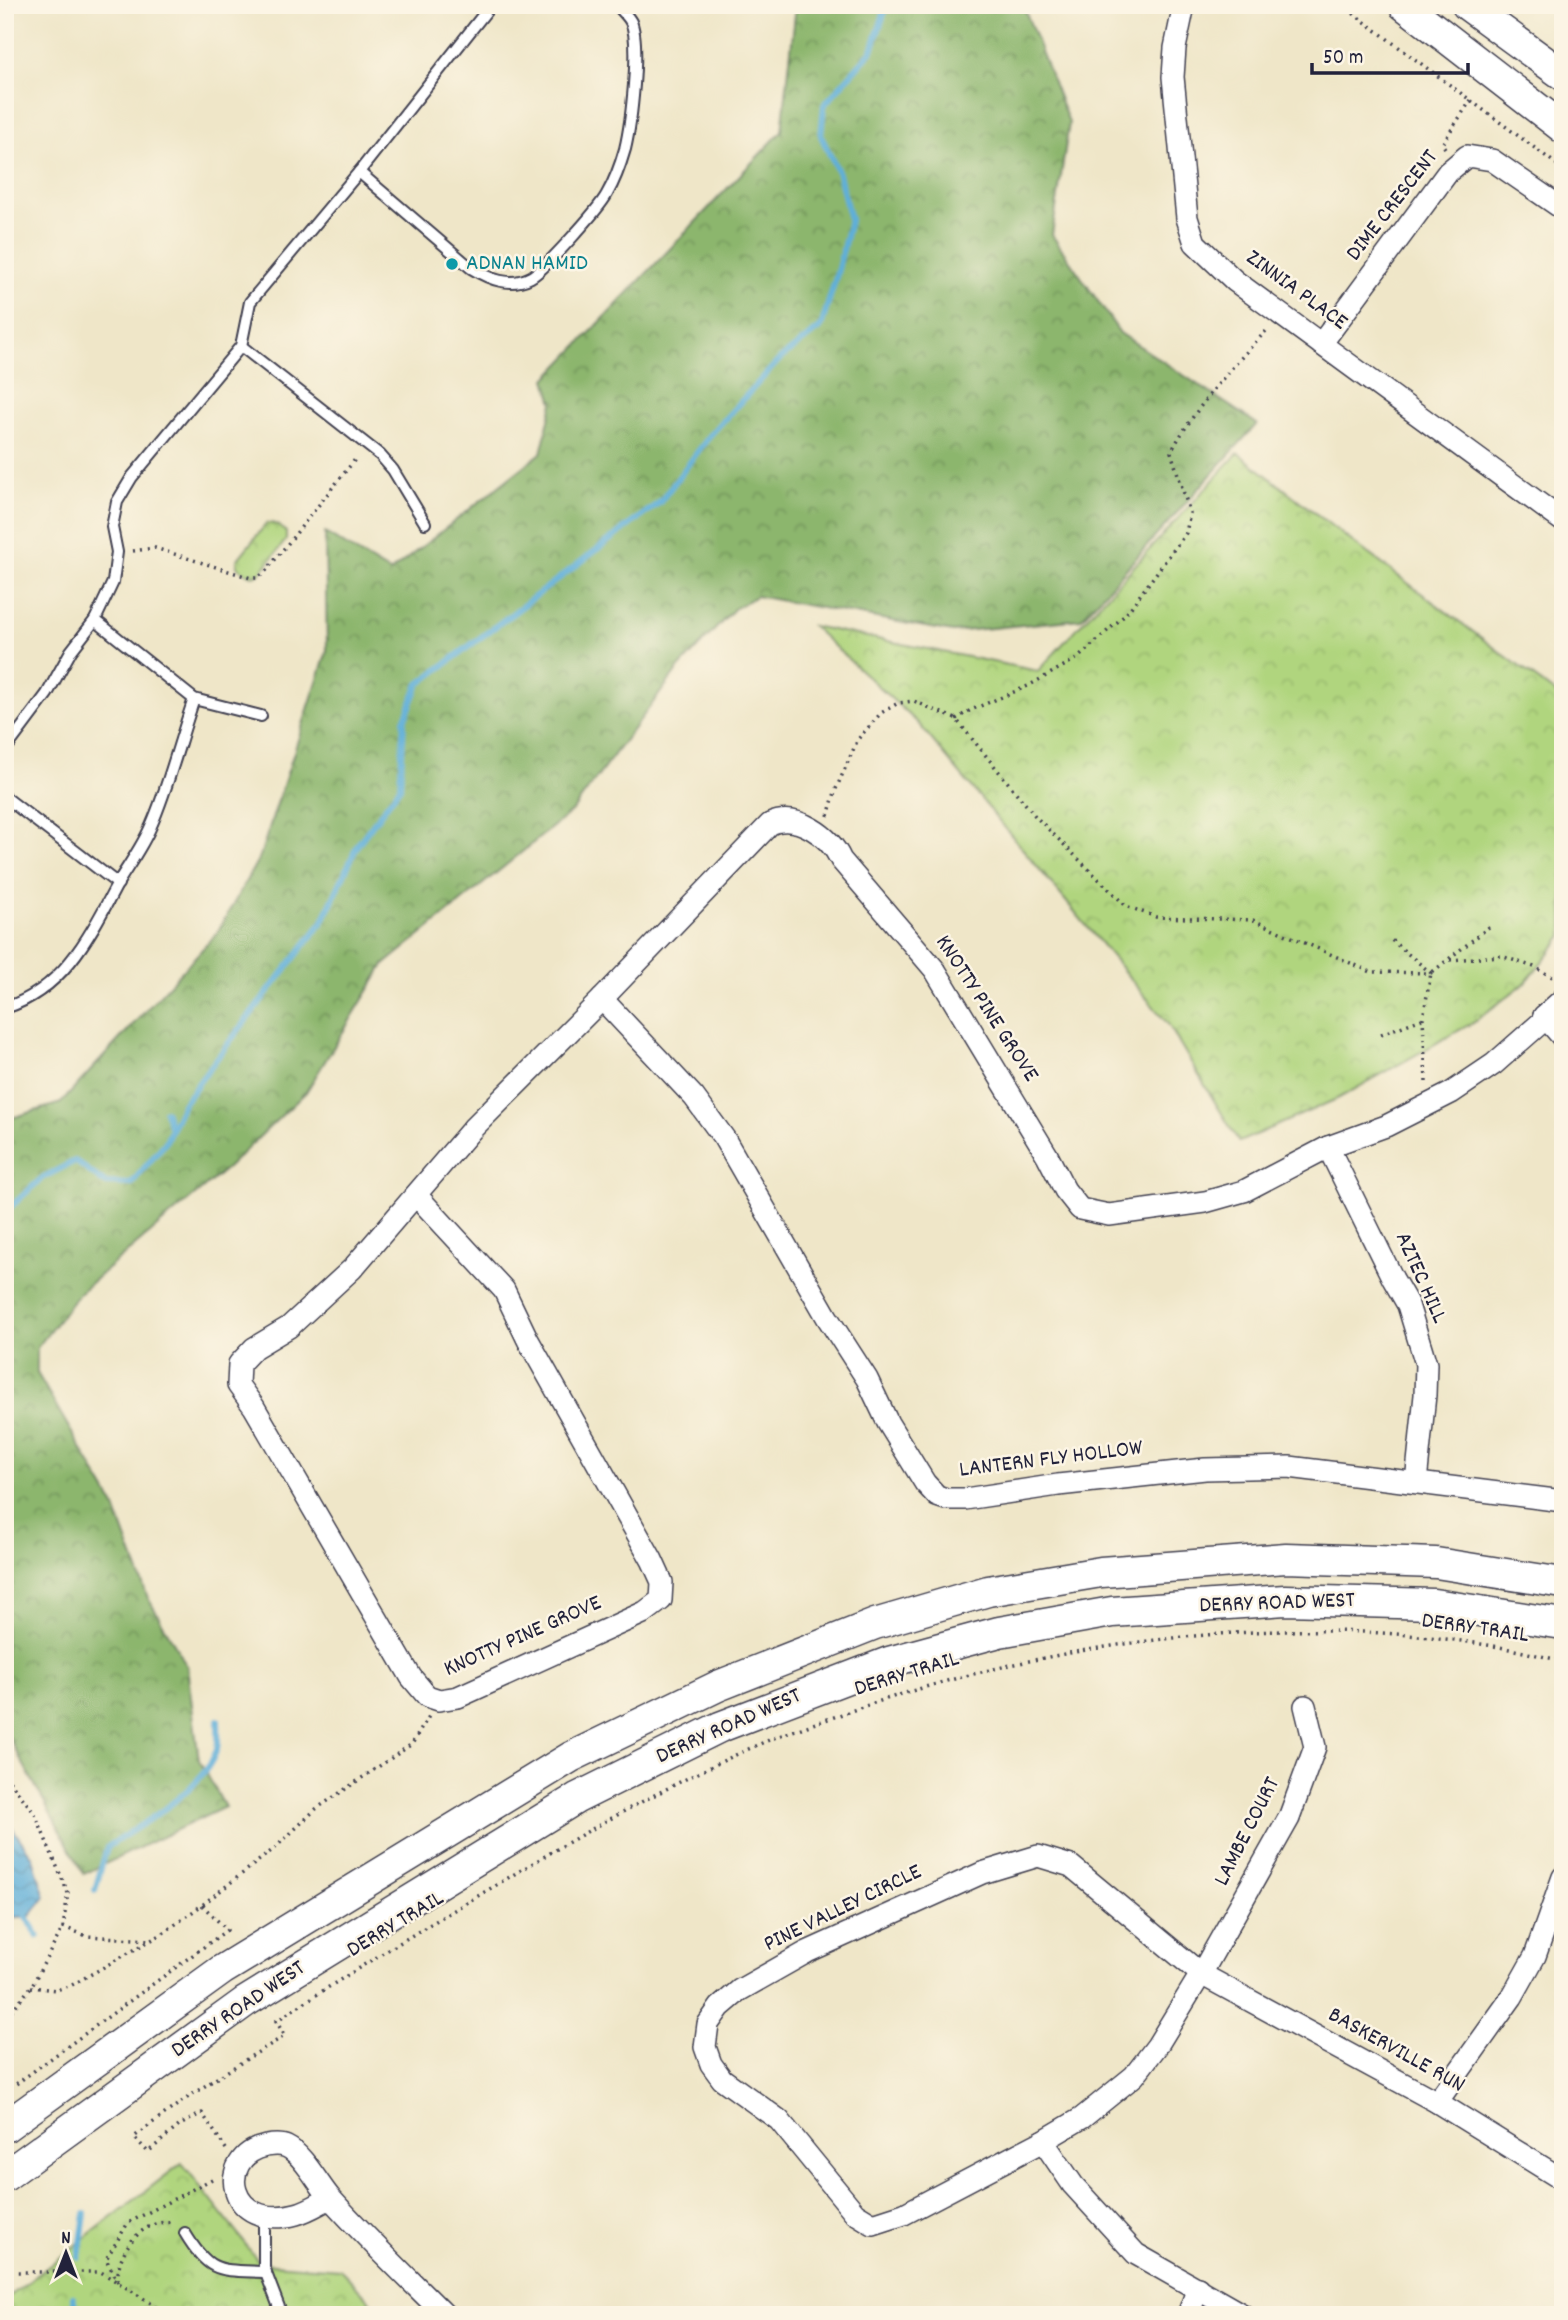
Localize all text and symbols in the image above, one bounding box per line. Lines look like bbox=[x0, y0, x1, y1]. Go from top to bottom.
scale bar bbox=[1312, 32, 1468, 76]
text: 50 m bbox=[1323, 44, 1363, 74]
street label: DIME CRESCENT bbox=[1339, 143, 1447, 269]
street label: ZINNIA PLACE bbox=[1238, 243, 1354, 340]
place label: ADNAN HAMID bbox=[466, 248, 588, 281]
marker: ADNAN HAMID bbox=[444, 256, 460, 272]
street label: KNOTTY PINE GROVE bbox=[926, 929, 1046, 1090]
street label: AZTEC HILL bbox=[1385, 1227, 1455, 1329]
street label: LANTERN FLY HOLLOW bbox=[957, 1432, 1145, 1488]
street label: DERRY ROAD WEST bbox=[1199, 1585, 1355, 1623]
street label: KNOTTY PINE GROVE bbox=[439, 1587, 608, 1687]
street label: DERRY TRAIL bbox=[1419, 1605, 1531, 1653]
street label: DERRY TRAIL bbox=[851, 1643, 964, 1707]
street label: DERRY ROAD WEST bbox=[651, 1680, 807, 1774]
street label: LAMBE COURT bbox=[1206, 1772, 1290, 1892]
street label: PINE VALLEY CIRCLE bbox=[758, 1856, 928, 1962]
street label: DERRY TRAIL bbox=[341, 1883, 451, 1967]
street label: DERRY ROAD WEST bbox=[165, 1953, 313, 2067]
street label: BASKERVILLE RUN bbox=[1321, 2000, 1471, 2102]
north arrow bbox=[32, 2218, 102, 2288]
text: N bbox=[61, 2226, 71, 2253]

